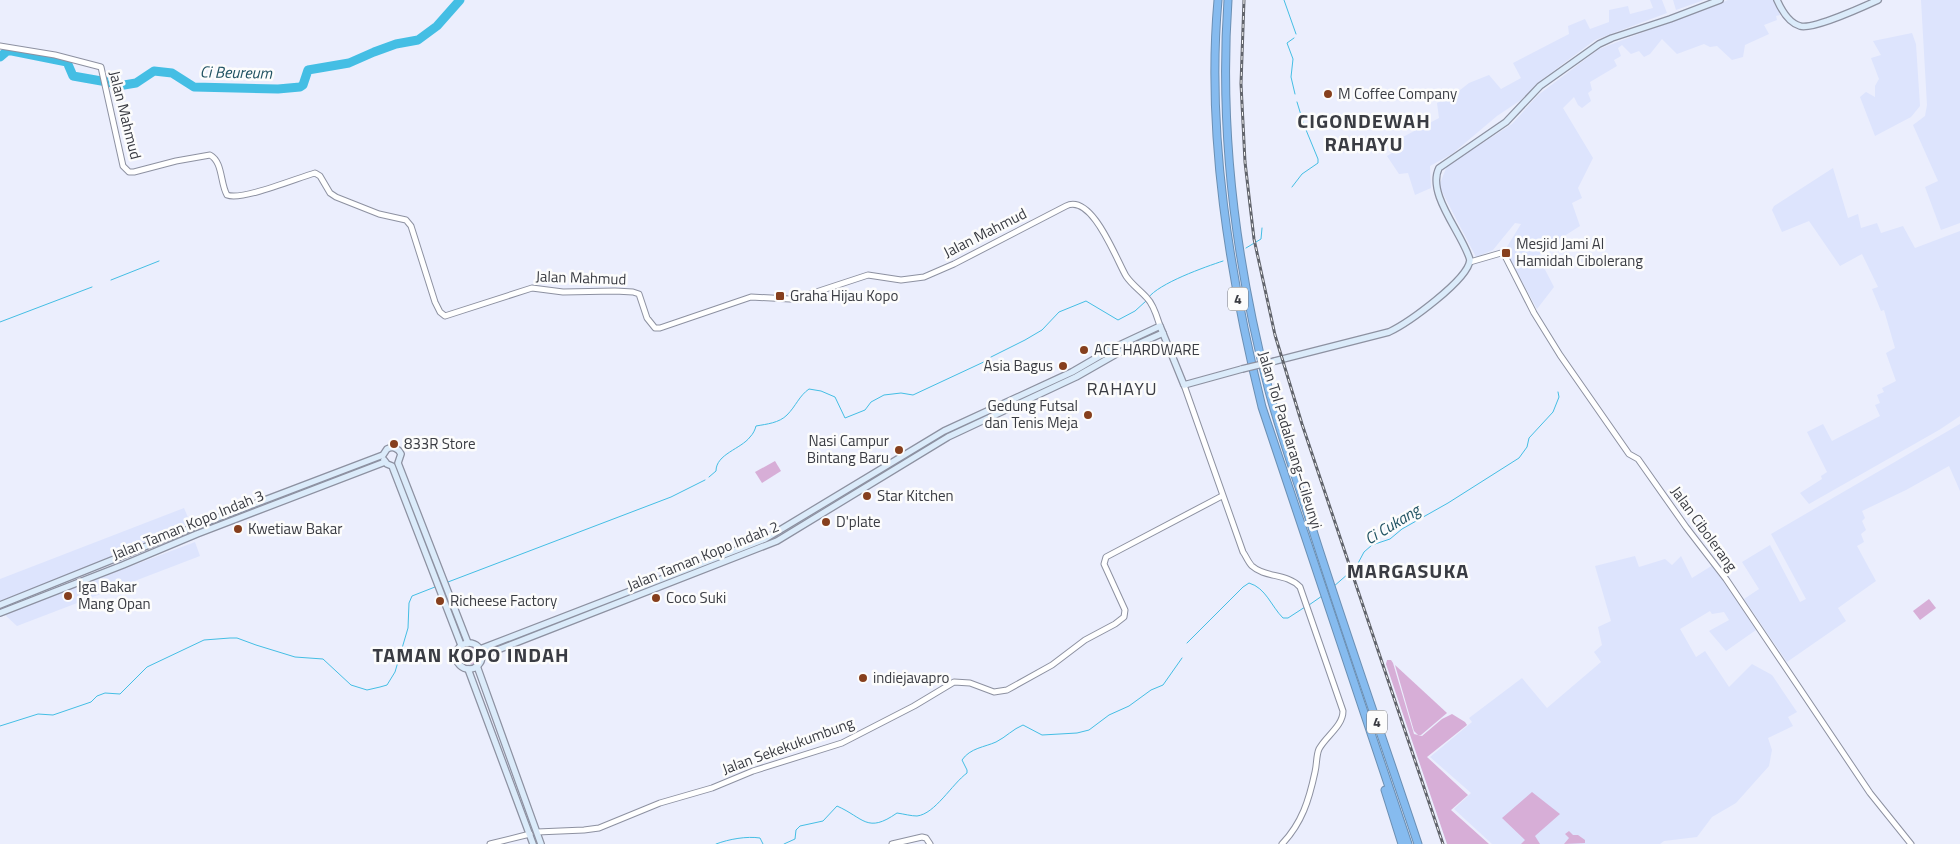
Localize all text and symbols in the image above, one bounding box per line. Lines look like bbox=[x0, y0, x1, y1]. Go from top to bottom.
water label: Ci Beureum bbox=[200, 59, 273, 85]
street label: Jalan Mahmud bbox=[103, 68, 148, 162]
place label: M Coffee Company bbox=[1338, 82, 1457, 105]
marker: M Coffee Company bbox=[1322, 88, 1334, 100]
district label: CIGONDEWAH RAHAYU bbox=[1297, 105, 1431, 159]
street label: Jalan Mahmud bbox=[939, 202, 1030, 263]
place label: Mesjid Jami Al Hamidah Cibolerang bbox=[1516, 232, 1643, 272]
marker: Mesjid Jami Al Hamidah Cibolerang bbox=[1500, 247, 1512, 259]
street label: Jalan Mahmud bbox=[535, 264, 627, 291]
place label: Graha Hijau Kopo bbox=[790, 284, 898, 307]
road number: 4 bbox=[1228, 288, 1248, 310]
marker: Graha Hijau Kopo bbox=[774, 290, 786, 302]
place label: ACE HARDWARE bbox=[1094, 338, 1200, 361]
marker: ACE HARDWARE bbox=[1078, 344, 1090, 356]
street label: Jalan Tol Padalarang–Cileunyi bbox=[1252, 348, 1329, 532]
place label: Asia Bagus bbox=[984, 354, 1053, 377]
marker: Asia Bagus bbox=[1057, 360, 1069, 372]
district label: RAHAYU bbox=[1087, 375, 1157, 402]
place label: Gedung Futsal dan Tenis Meja bbox=[985, 394, 1078, 434]
marker: Gedung Futsal dan Tenis Meja bbox=[1082, 409, 1094, 421]
place label: Nasi Campur Bintang Baru bbox=[807, 429, 889, 469]
place label: 833R Store bbox=[404, 432, 476, 455]
marker: 833R Store bbox=[388, 438, 400, 450]
marker: Nasi Campur Bintang Baru bbox=[893, 444, 905, 456]
street label: Jalan Cibolerang bbox=[1665, 481, 1744, 577]
street label: Jalan Taman Kopo Indah 3 bbox=[108, 484, 267, 566]
place label: Star Kitchen bbox=[877, 484, 954, 507]
marker: Star Kitchen bbox=[861, 490, 873, 502]
water label: Ci Cukang bbox=[1360, 497, 1427, 550]
place label: D'plate bbox=[836, 510, 881, 533]
street label: Jalan Taman Kopo Indah 2 bbox=[623, 515, 782, 597]
marker: D'plate bbox=[820, 516, 832, 528]
place label: Kwetiaw Bakar bbox=[248, 517, 342, 540]
marker: Kwetiaw Bakar bbox=[232, 523, 244, 535]
district label: MARGASUKA bbox=[1347, 555, 1469, 586]
place label: Iga Bakar Mang Opan bbox=[78, 575, 151, 615]
place label: Coco Suki bbox=[666, 586, 726, 609]
place label: Richeese Factory bbox=[450, 589, 557, 612]
marker: Iga Bakar Mang Opan bbox=[62, 590, 74, 602]
marker: Coco Suki bbox=[650, 592, 662, 604]
marker: Richeese Factory bbox=[434, 595, 446, 607]
district label: TAMAN KOPO INDAH bbox=[373, 639, 569, 670]
place label: indiejavapro bbox=[873, 666, 949, 689]
marker: indiejavapro bbox=[857, 672, 869, 684]
road number: 4 bbox=[1367, 710, 1387, 734]
street label: Jalan Sekekukumbung bbox=[719, 711, 857, 780]

